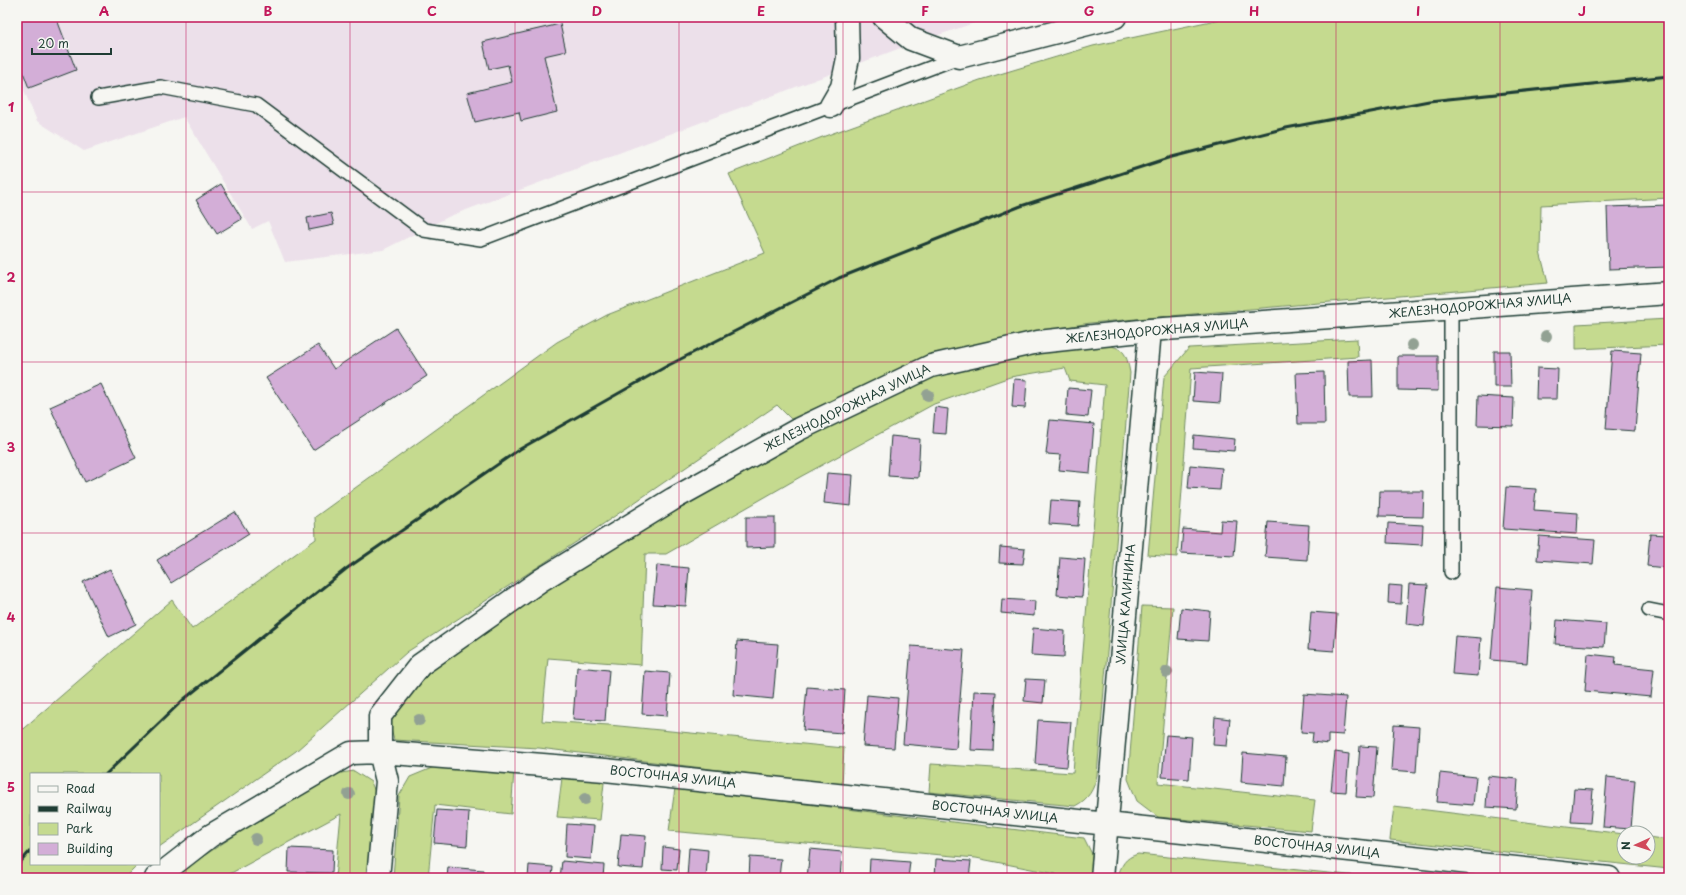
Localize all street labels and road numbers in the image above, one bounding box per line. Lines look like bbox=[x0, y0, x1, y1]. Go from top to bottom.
street label: ЖЕЛЕЗНОДОРОЖНАЯ УЛИЦА bbox=[1388, 288, 1572, 322]
street label: ЖЕЛЕЗНОДОРОЖНАЯ УЛИЦА bbox=[1065, 313, 1249, 347]
street label: ЖЕЛЕЗНОДОРОЖНАЯ УЛИЦА bbox=[760, 359, 933, 455]
street label: УЛИЦА КАЛИНИНА bbox=[1111, 543, 1139, 665]
street label: ВОСТОЧНАЯ УЛИЦА bbox=[609, 760, 737, 792]
street label: ВОСТОЧНАЯ УЛИЦА bbox=[931, 795, 1059, 827]
street label: ВОСТОЧНАЯ УЛИЦА bbox=[1253, 830, 1381, 862]

